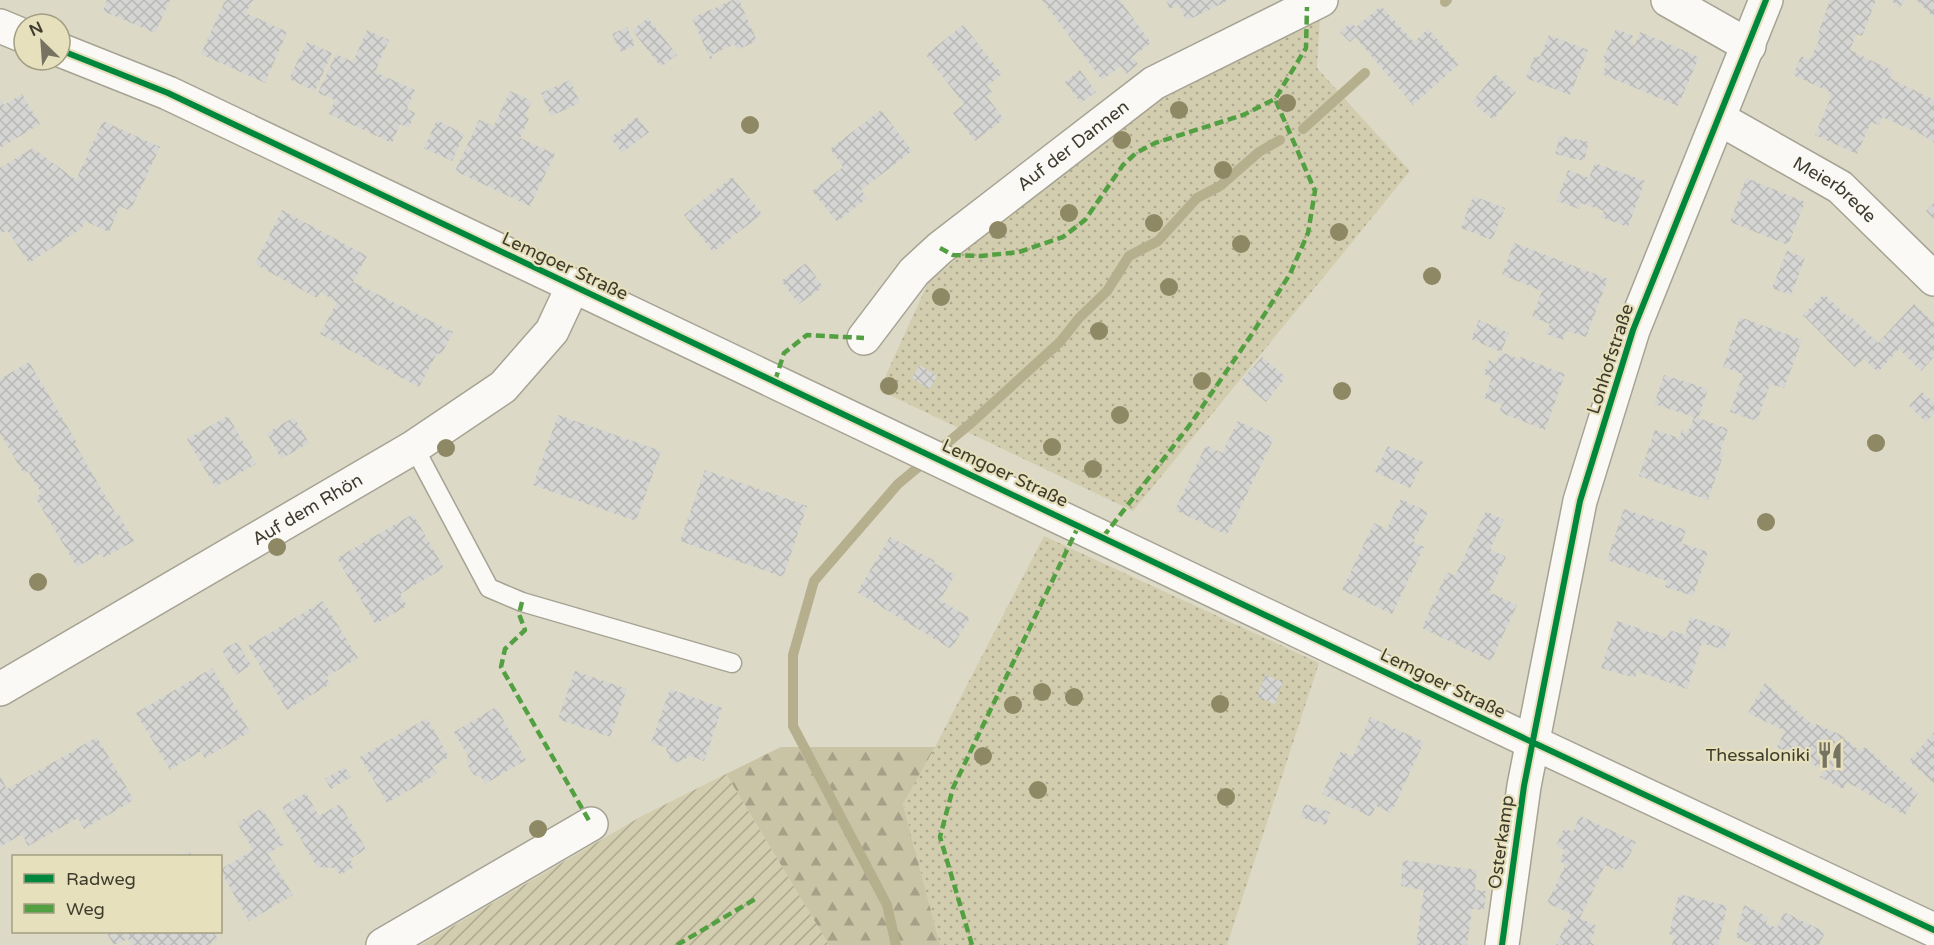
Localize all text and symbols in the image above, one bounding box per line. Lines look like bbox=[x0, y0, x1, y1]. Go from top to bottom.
north arrow bbox=[12, 12, 72, 72]
text: N bbox=[26, 18, 46, 41]
street label: Auf der Dannen bbox=[1013, 95, 1133, 196]
street label: Meierbrede bbox=[1789, 152, 1881, 227]
street label: Lemgoer Straße bbox=[498, 227, 632, 305]
street label: Lohhofstraße bbox=[1582, 301, 1638, 417]
street label: Lemgoer Straße bbox=[938, 434, 1072, 512]
street label: Auf dem Rhön bbox=[248, 469, 367, 550]
street label: Lemgoer Straße bbox=[1377, 643, 1509, 723]
restaurant icon: Thessaloniki bbox=[1815, 740, 1845, 770]
place label: Thessaloniki bbox=[1705, 744, 1810, 766]
street label: Osterkamp bbox=[1484, 794, 1518, 890]
legend bbox=[12, 855, 222, 933]
text: Radweg bbox=[66, 868, 136, 890]
text: Weg bbox=[66, 898, 105, 920]

